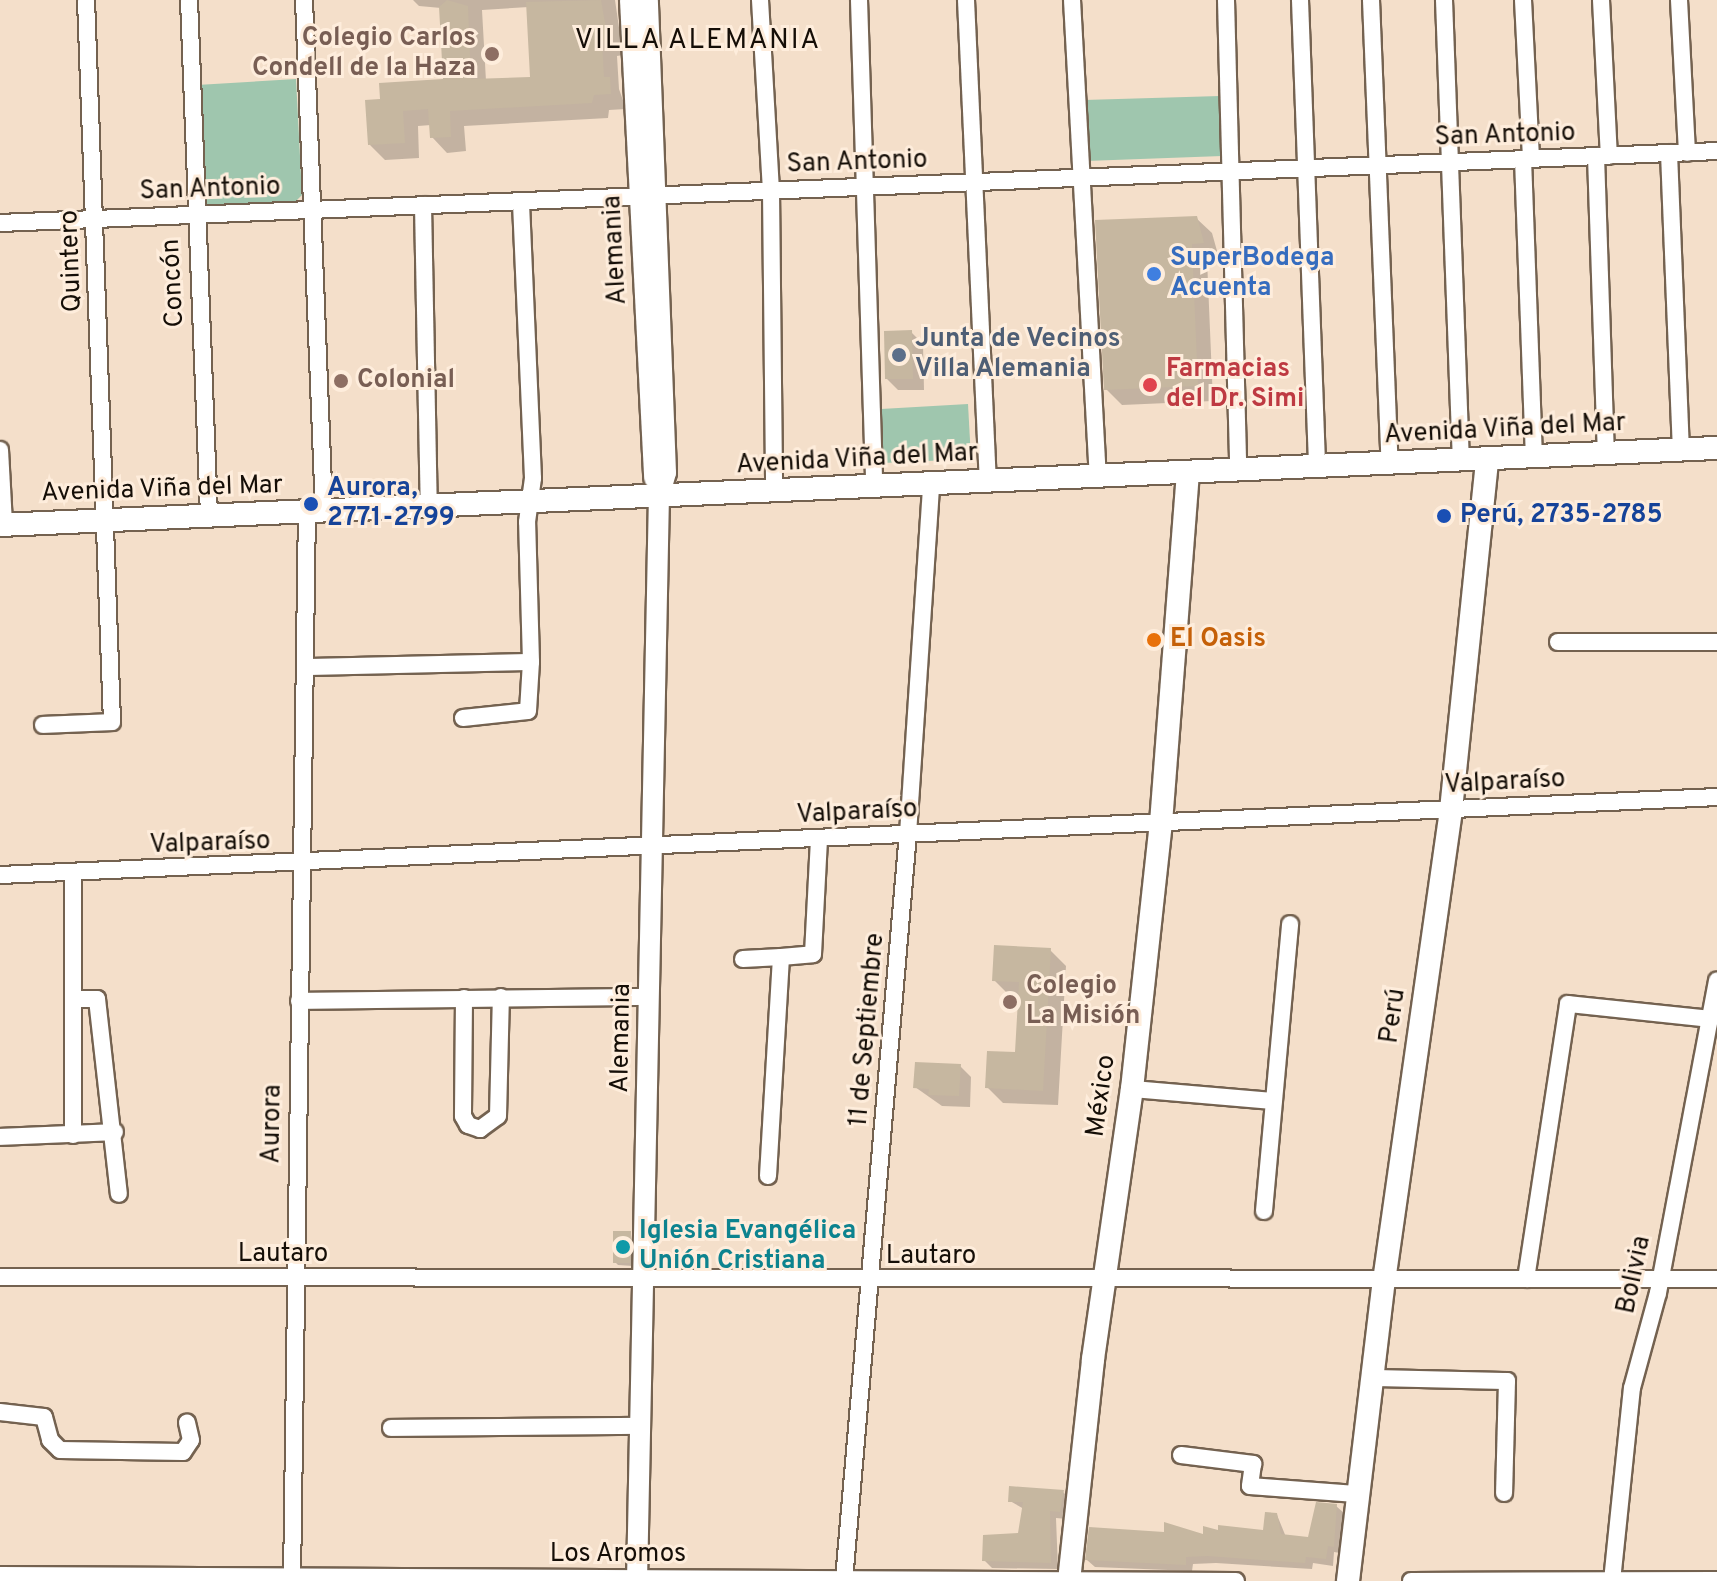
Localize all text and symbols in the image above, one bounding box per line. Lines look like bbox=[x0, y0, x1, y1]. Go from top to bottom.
place label: Colegio Carlos Condell de la Haza bbox=[252, 23, 476, 84]
district label: VILLA ALEMANIA bbox=[574, 24, 822, 58]
marker: Colegio Carlos Condell de la Haza bbox=[483, 45, 501, 63]
street label: San Antonio bbox=[1434, 118, 1576, 154]
street label: San Antonio bbox=[786, 145, 928, 181]
street label: San Antonio bbox=[139, 172, 281, 208]
street label: Alemania bbox=[598, 194, 634, 306]
street label: Quintero bbox=[55, 209, 89, 313]
street label: Concón bbox=[156, 238, 192, 328]
place label: SuperBodega Acuenta bbox=[1170, 243, 1334, 304]
marker: SuperBodega Acuenta bbox=[1145, 265, 1163, 283]
place label: Junta de Vecinos Villa Alemania bbox=[915, 324, 1121, 386]
marker: Junta de Vecinos Villa Alemania bbox=[890, 346, 908, 364]
place label: Farmacias del Dr. Simi bbox=[1166, 354, 1304, 416]
place label: Colonial bbox=[357, 365, 455, 397]
marker: Colonial bbox=[332, 372, 350, 390]
marker: Farmacias del Dr. Simi bbox=[1141, 376, 1159, 394]
street label: Avenida Viña del Mar bbox=[1383, 408, 1627, 452]
street label: Avenida Viña del Mar bbox=[735, 438, 979, 482]
street label: Avenida Viña del Mar bbox=[40, 470, 284, 510]
place label: Aurora, 2771-2799 bbox=[327, 473, 455, 534]
marker: Aurora, 2771-2799 bbox=[302, 495, 320, 513]
place label: Perú, 2735-2785 bbox=[1460, 500, 1663, 532]
marker: Perú, 2735-2785 bbox=[1435, 507, 1453, 525]
place label: El Oasis bbox=[1170, 624, 1266, 656]
marker: El Oasis bbox=[1145, 631, 1163, 649]
street label: Valparaíso bbox=[1444, 764, 1566, 802]
street label: Valparaíso bbox=[796, 794, 918, 832]
street label: Valparaíso bbox=[149, 826, 271, 862]
street label: 11 de Septiembre bbox=[844, 932, 892, 1128]
place label: Colegio La Misión bbox=[1026, 971, 1140, 1032]
street label: Alemania bbox=[605, 983, 639, 1093]
street label: Perú bbox=[1375, 986, 1413, 1046]
marker: Colegio La Misión bbox=[1001, 993, 1019, 1011]
street label: México bbox=[1081, 1053, 1123, 1139]
street label: Aurora bbox=[257, 1084, 289, 1164]
place label: Iglesia Evangélica Unión Cristiana bbox=[639, 1216, 856, 1278]
street label: Bolivia bbox=[1612, 1233, 1658, 1317]
marker: Iglesia Evangélica Unión Cristiana bbox=[614, 1238, 632, 1256]
street label: Lautaro bbox=[238, 1239, 328, 1271]
street label: Lautaro bbox=[886, 1241, 976, 1273]
street label: Los Aromos bbox=[549, 1539, 687, 1571]

